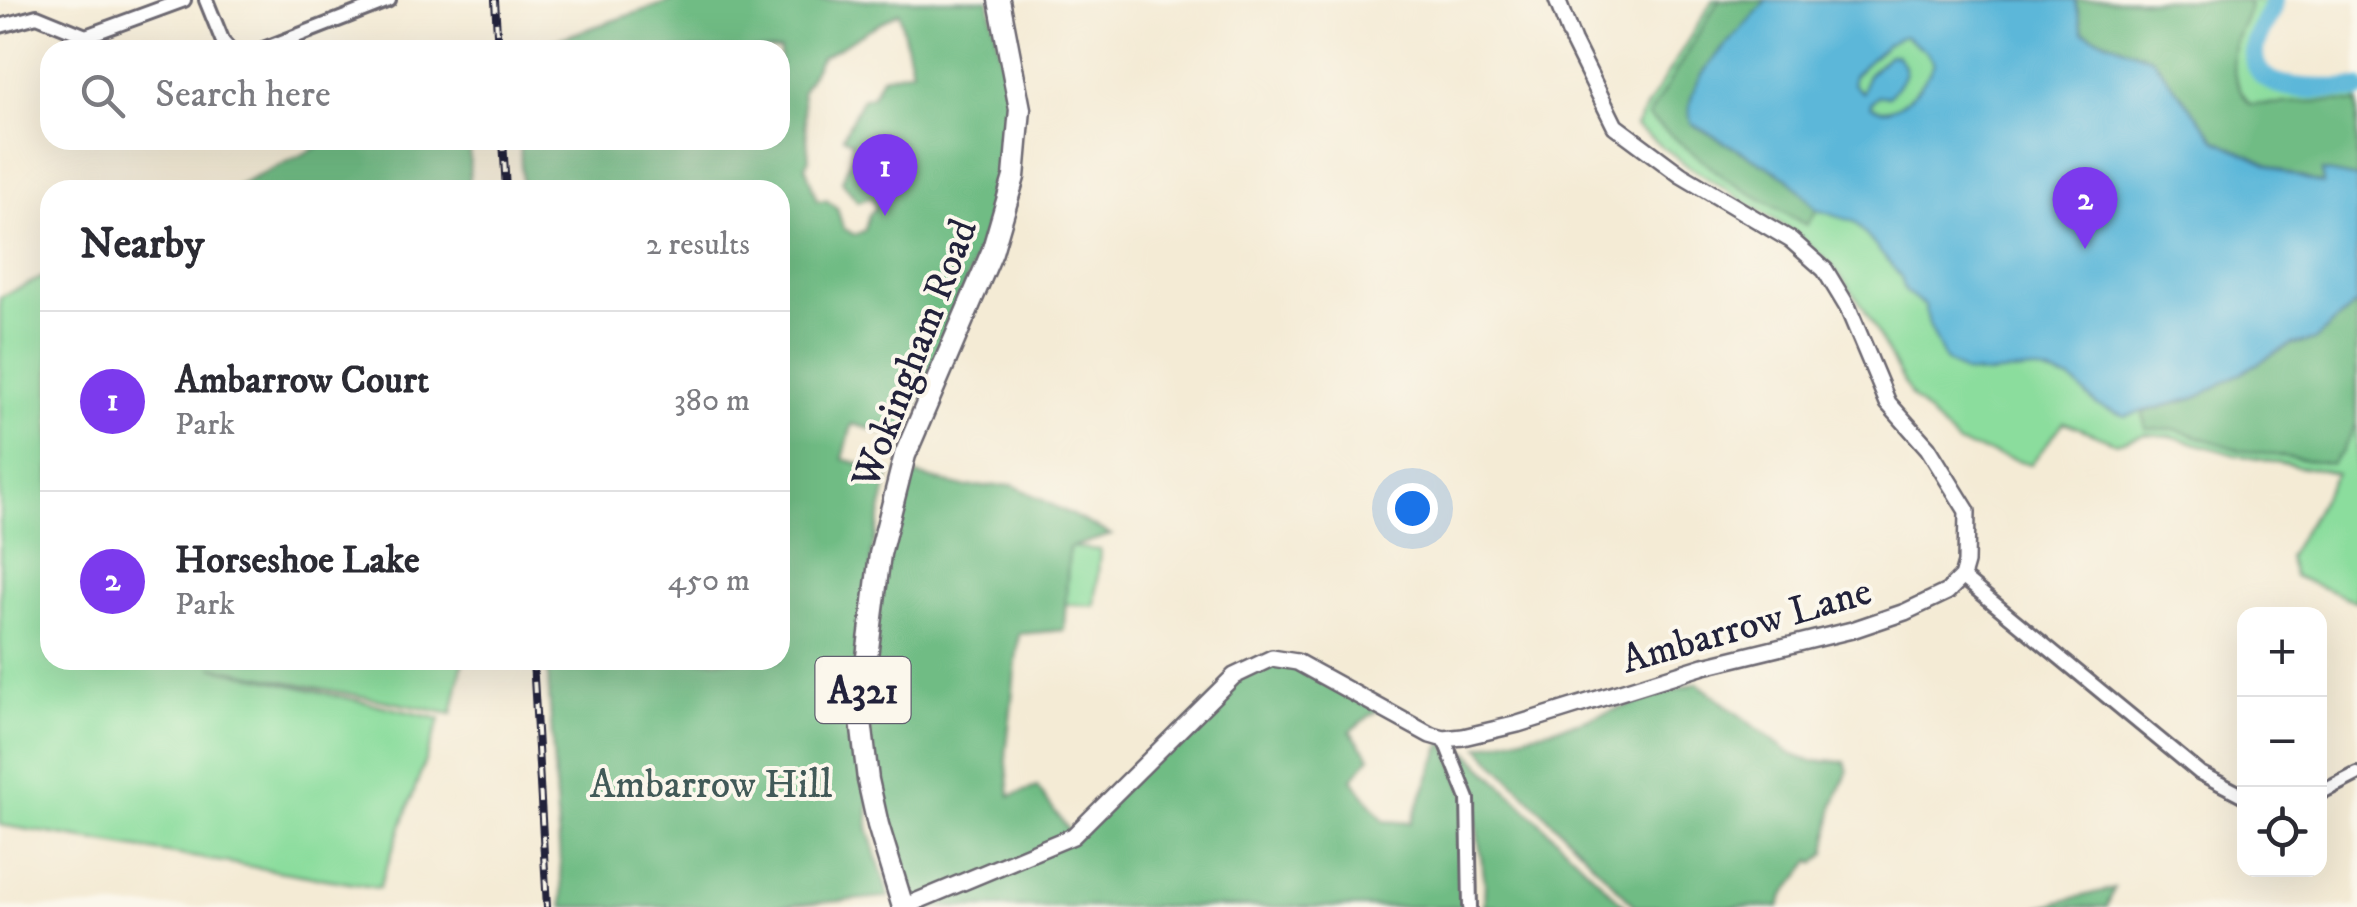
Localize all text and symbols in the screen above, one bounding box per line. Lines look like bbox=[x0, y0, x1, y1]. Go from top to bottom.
search box bbox=[40, 40, 790, 150]
icon: search bbox=[75, 68, 130, 123]
text: Search here bbox=[155, 71, 331, 119]
pin: 1 bbox=[852, 134, 918, 216]
pin: 2 bbox=[2052, 166, 2118, 249]
street label: Wokingham Road bbox=[841, 213, 990, 497]
text: Nearby bbox=[80, 219, 204, 271]
text: 2 results bbox=[646, 225, 750, 265]
text: Ambarrow Court bbox=[175, 357, 429, 405]
text: 1 bbox=[107, 381, 118, 421]
text: 380 m bbox=[674, 381, 750, 421]
text: Park bbox=[175, 405, 235, 445]
your location bbox=[1387, 483, 1438, 534]
text: Horseshoe Lake bbox=[175, 537, 420, 585]
text: 2 bbox=[105, 561, 120, 601]
text: 450 m bbox=[668, 561, 750, 601]
street label: Ambarrow Lane bbox=[1616, 567, 1878, 686]
text: Park bbox=[175, 585, 235, 625]
map controls bbox=[2237, 607, 2327, 877]
button: + bbox=[2237, 607, 2327, 697]
road number: A321 bbox=[816, 657, 910, 723]
button: − bbox=[2237, 697, 2327, 787]
park label: Ambarrow Hill bbox=[590, 761, 832, 811]
button: locate bbox=[2237, 787, 2327, 877]

